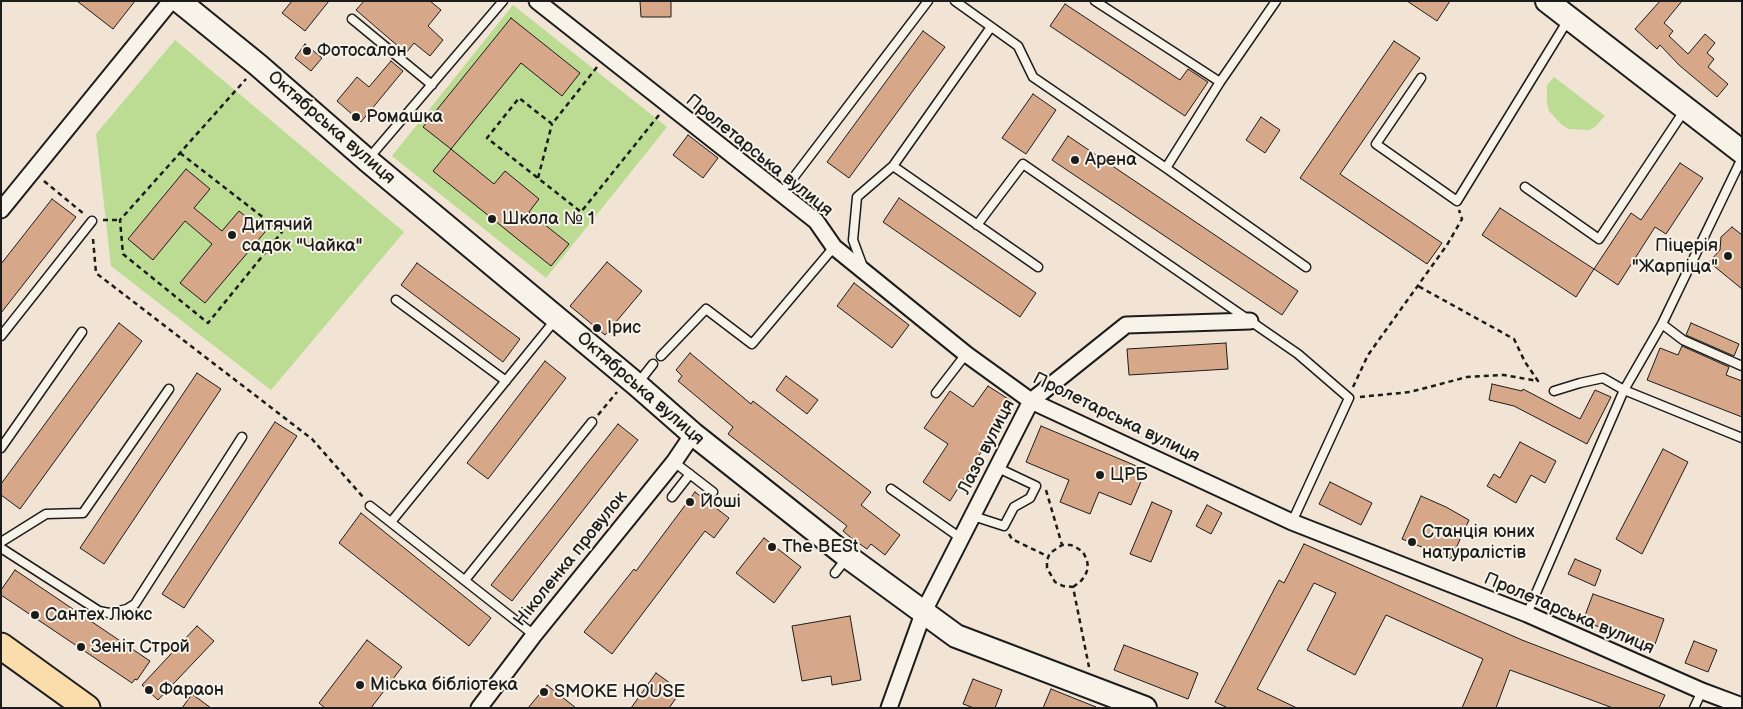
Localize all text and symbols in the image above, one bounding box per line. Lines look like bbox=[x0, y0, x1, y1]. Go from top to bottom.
place label: Фотосалон bbox=[317, 40, 407, 62]
marker: Фотосалон bbox=[301, 45, 313, 57]
street label: Октябрська вулиця bbox=[263, 67, 399, 189]
street label: Пролетарська вулиця bbox=[681, 90, 837, 222]
place label: Ромашка bbox=[366, 106, 443, 128]
marker: Ромашка bbox=[350, 111, 362, 123]
place label: Арена bbox=[1085, 149, 1137, 171]
marker: Арена bbox=[1069, 154, 1081, 166]
place label: Школа № 1 bbox=[502, 208, 595, 230]
marker: Школа № 1 bbox=[486, 213, 498, 225]
place label: Дитячий садок "Чайка" bbox=[242, 214, 362, 256]
marker: Дитячий садок "Чайка" bbox=[226, 229, 238, 241]
place label: Піцерія "Жарпіца" bbox=[1632, 235, 1718, 278]
marker: Піцерія "Жарпіца" bbox=[1722, 250, 1734, 262]
place label: Ірис bbox=[607, 317, 641, 339]
marker: Ірис bbox=[591, 322, 603, 334]
street label: Октябрська вулиця bbox=[572, 328, 708, 450]
street label: Пролетарська вулиця bbox=[1029, 368, 1203, 468]
street label: Лазо вулиця bbox=[954, 396, 1020, 498]
place label: ЦРБ bbox=[1110, 464, 1148, 486]
marker: ЦРБ bbox=[1094, 469, 1106, 481]
street label: Ніколенка провулок bbox=[510, 487, 632, 631]
place label: Йоші bbox=[700, 491, 741, 513]
marker: Йоші bbox=[684, 496, 696, 508]
place label: Станція юних натуралістів bbox=[1422, 521, 1535, 564]
place label: The BESt bbox=[782, 536, 858, 558]
marker: Станція юних натуралістів bbox=[1406, 536, 1418, 548]
marker: The BESt bbox=[766, 541, 778, 553]
street label: Пролетарська вулиця bbox=[1481, 568, 1657, 660]
place label: Сантех Люкс bbox=[45, 604, 152, 626]
marker: Сантех Люкс bbox=[29, 609, 41, 621]
place label: Зеніт Строй bbox=[91, 636, 190, 658]
marker: Зеніт Строй bbox=[75, 641, 87, 653]
place label: Міська бібліотека bbox=[370, 674, 518, 696]
place label: Фараон bbox=[159, 679, 224, 701]
marker: Міська бібліотека bbox=[354, 679, 366, 691]
place label: SMOKE HOUSE bbox=[554, 681, 685, 703]
marker: Фараон bbox=[143, 684, 155, 696]
marker: SMOKE HOUSE bbox=[538, 686, 550, 698]

